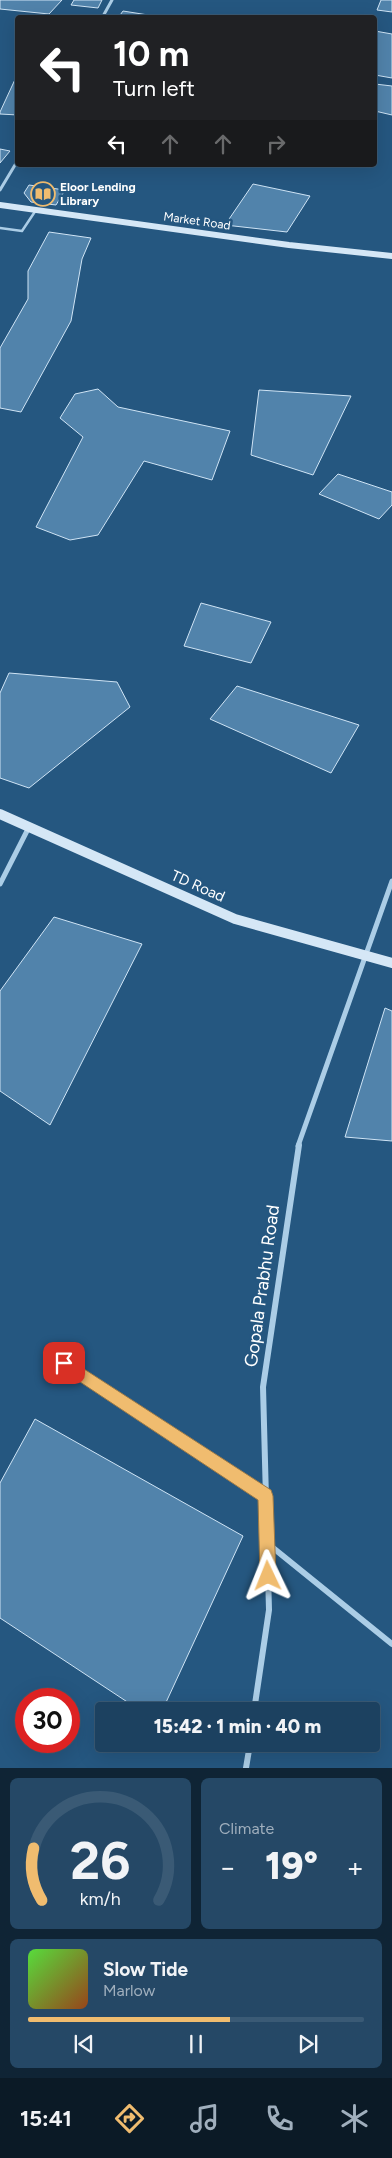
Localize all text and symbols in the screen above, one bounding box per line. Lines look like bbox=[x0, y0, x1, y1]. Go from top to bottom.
text: 10 m bbox=[113, 33, 189, 75]
icon: left bbox=[30, 35, 95, 100]
text: Turn left bbox=[113, 75, 195, 102]
icon: left bbox=[103, 130, 131, 158]
icon: ahead bbox=[156, 130, 184, 158]
icon: ahead bbox=[209, 130, 237, 158]
icon: right bbox=[262, 130, 290, 158]
place label: Eloor Lending Library bbox=[60, 180, 136, 208]
library icon: Eloor Lending Library bbox=[30, 181, 56, 207]
street label: Market Road bbox=[163, 209, 231, 233]
street label: TD Road bbox=[168, 866, 228, 906]
street label: Gopala Prabhu Road bbox=[240, 1203, 284, 1369]
pin bbox=[43, 1342, 85, 1384]
icon: arrive bbox=[50, 1349, 78, 1377]
position arrow bbox=[241, 1549, 293, 1601]
speed limit sign: 30 bbox=[15, 1688, 80, 1753]
text: 15:42 · 1 min · 40 m bbox=[154, 1715, 321, 1738]
text: Climate bbox=[219, 1819, 274, 1838]
text: 26 bbox=[70, 1830, 131, 1892]
text: 19° bbox=[265, 1843, 318, 1889]
text: − bbox=[219, 1850, 236, 1884]
text: + bbox=[347, 1850, 364, 1884]
text: km/h bbox=[80, 1888, 121, 1909]
text: Slow Tide bbox=[103, 1958, 188, 1981]
text: Marlow bbox=[103, 1981, 155, 2000]
icon: previous bbox=[70, 2030, 98, 2058]
icon: pause bbox=[182, 2030, 210, 2058]
icon: next bbox=[294, 2030, 322, 2058]
icon: directions bbox=[112, 2101, 147, 2136]
icon: music bbox=[187, 2101, 222, 2136]
icon: phone bbox=[262, 2101, 297, 2136]
icon: climate bbox=[337, 2101, 372, 2136]
text: 15:41 bbox=[20, 2105, 72, 2132]

